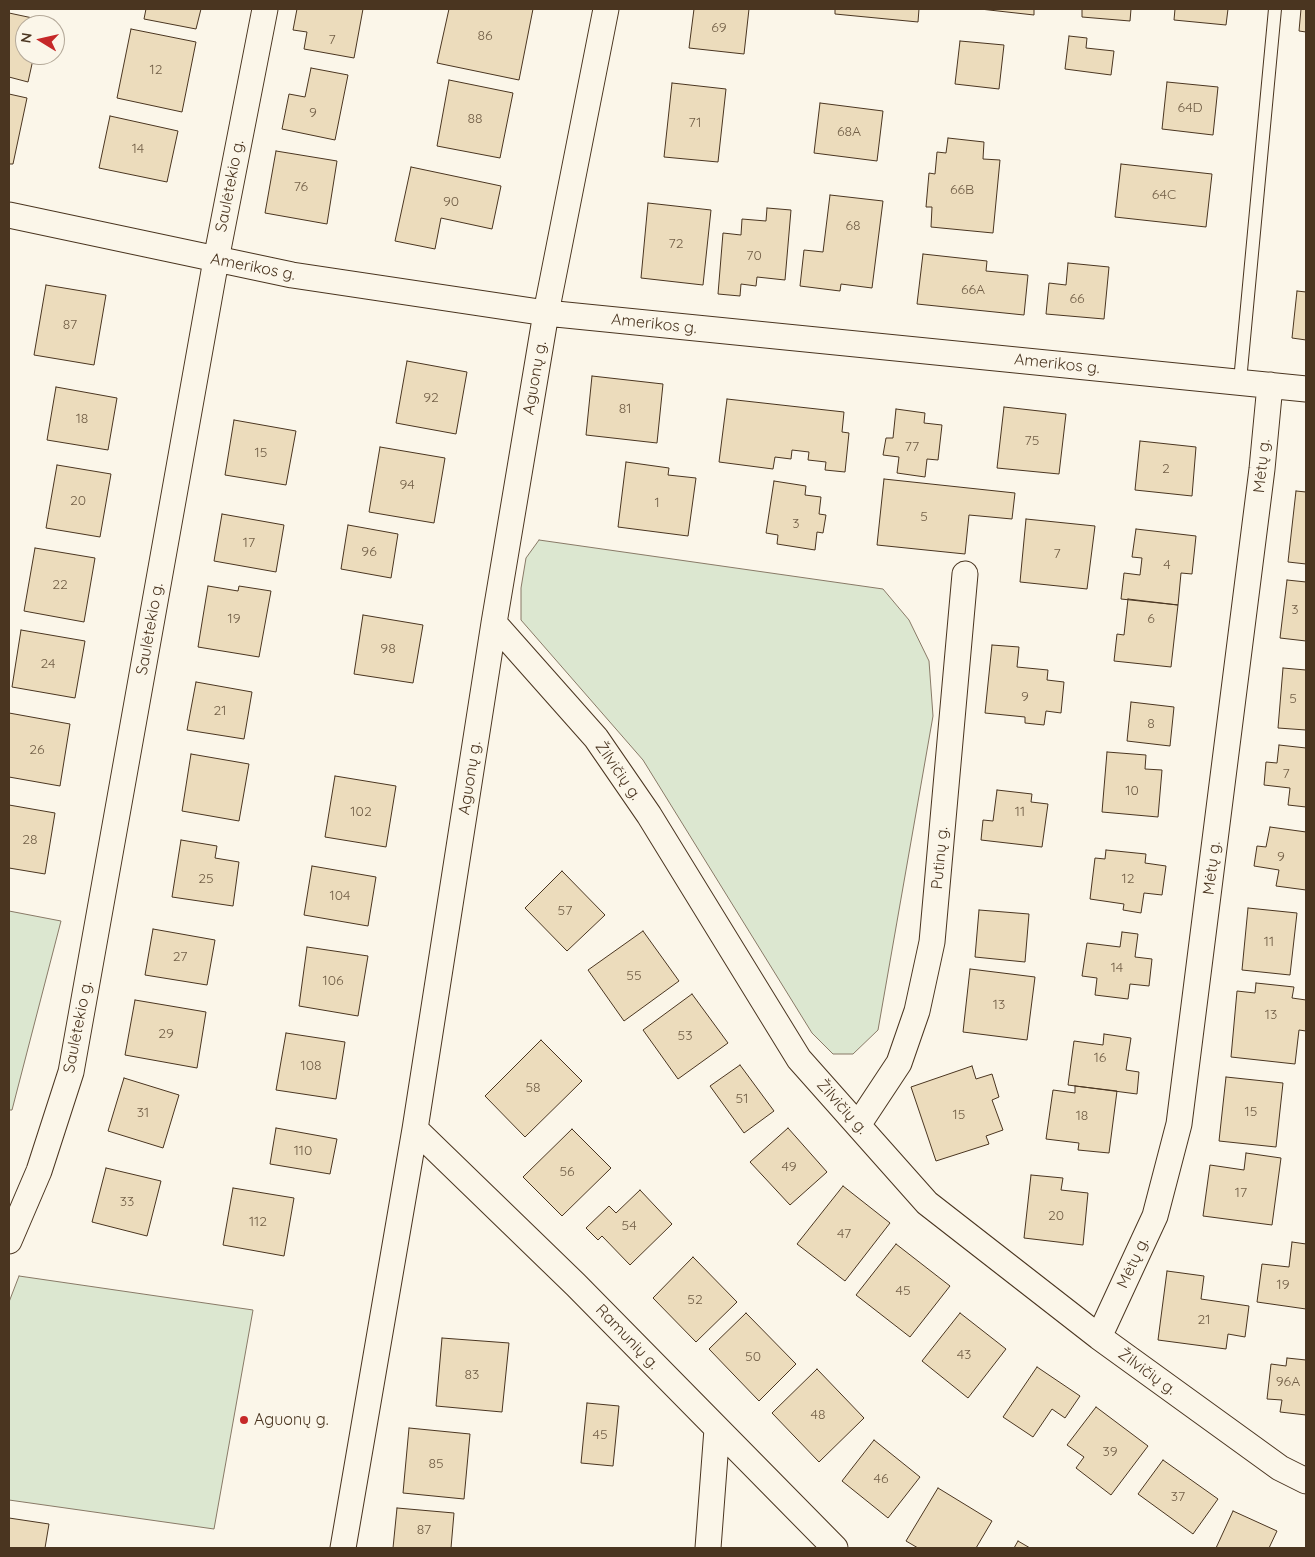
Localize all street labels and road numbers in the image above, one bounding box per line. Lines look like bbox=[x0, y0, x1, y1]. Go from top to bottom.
street label: Saulėtekio g. bbox=[212, 138, 248, 234]
street label: Amerikos g. bbox=[209, 249, 297, 285]
street label: Amerikos g. bbox=[610, 310, 698, 338]
street label: Aguonų g. bbox=[519, 340, 551, 416]
street label: Amerikos g. bbox=[1013, 350, 1101, 378]
street label: Mėtų g. bbox=[1250, 438, 1274, 494]
street label: Saulėtekio g. bbox=[132, 581, 168, 677]
street label: Žilvičių g. bbox=[591, 738, 645, 804]
street label: Aguonų g. bbox=[455, 740, 485, 816]
street label: Putinų g. bbox=[928, 826, 952, 890]
street label: Mėtų g. bbox=[1199, 840, 1225, 896]
street label: Saulėtekio g. bbox=[60, 979, 96, 1075]
street label: Žilvičių g. bbox=[812, 1076, 872, 1138]
street label: Mėtų g. bbox=[1113, 1234, 1153, 1292]
street label: Ramunių g. bbox=[591, 1300, 663, 1374]
street label: Žilvičių g. bbox=[1114, 1345, 1180, 1399]

